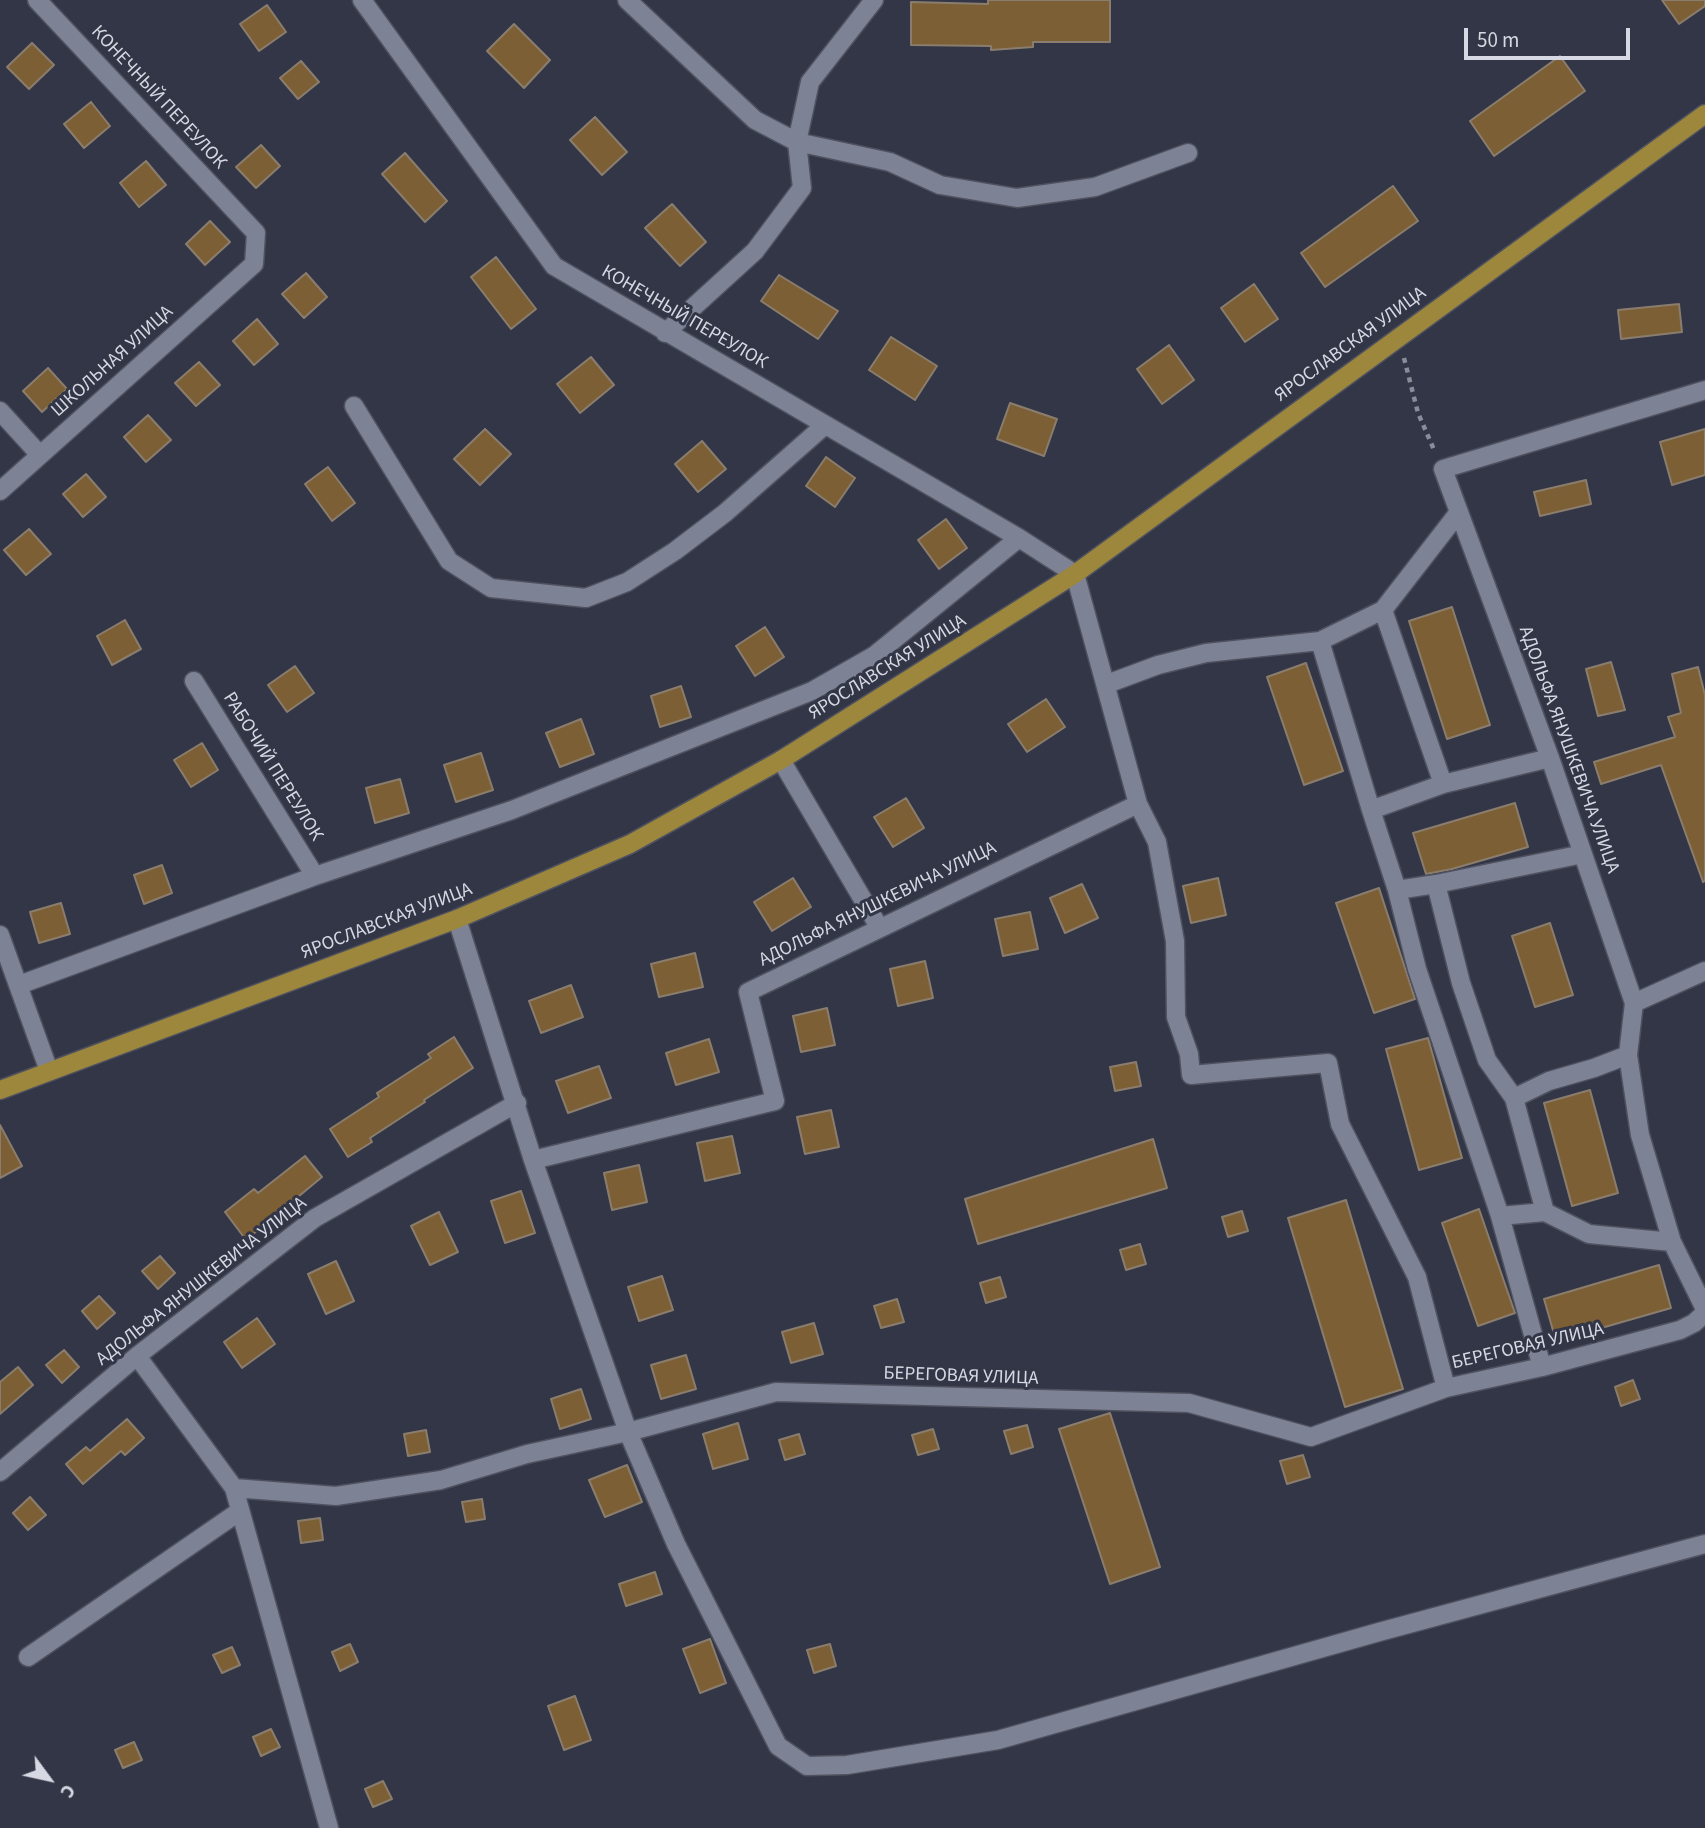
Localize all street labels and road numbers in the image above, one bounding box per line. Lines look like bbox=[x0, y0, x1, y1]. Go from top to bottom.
street label: КОНЕЧНЫЙ ПЕРЕУЛОК bbox=[86, 21, 230, 175]
street label: КОНЕЧНЫЙ ПЕРЕУЛОК bbox=[597, 261, 771, 375]
street label: ЯРОСЛАВСКАЯ УЛИЦА bbox=[1271, 282, 1431, 408]
street label: ШКОЛЬНАЯ УЛИЦА bbox=[47, 301, 179, 423]
street label: ЯРОСЛАВСКАЯ УЛИЦА bbox=[805, 610, 971, 726]
street label: АДОЛЬФА ЯНУШКЕВИЧА УЛИЦА bbox=[1513, 623, 1623, 877]
street label: РАБОЧИЙ ПЕРЕУЛОК bbox=[217, 688, 327, 846]
street label: АДОЛЬФА ЯНУШКЕВИЧА УЛИЦА bbox=[756, 837, 1000, 973]
street label: ЯРОСЛАВСКАЯ УЛИЦА bbox=[298, 879, 476, 965]
street label: АДОЛЬФА ЯНУШКЕВИЧА УЛИЦА bbox=[92, 1193, 312, 1371]
street label: БЕРЕГОВАЯ УЛИЦА bbox=[1450, 1318, 1606, 1376]
street label: БЕРЕГОВАЯ УЛИЦА bbox=[883, 1363, 1039, 1391]

